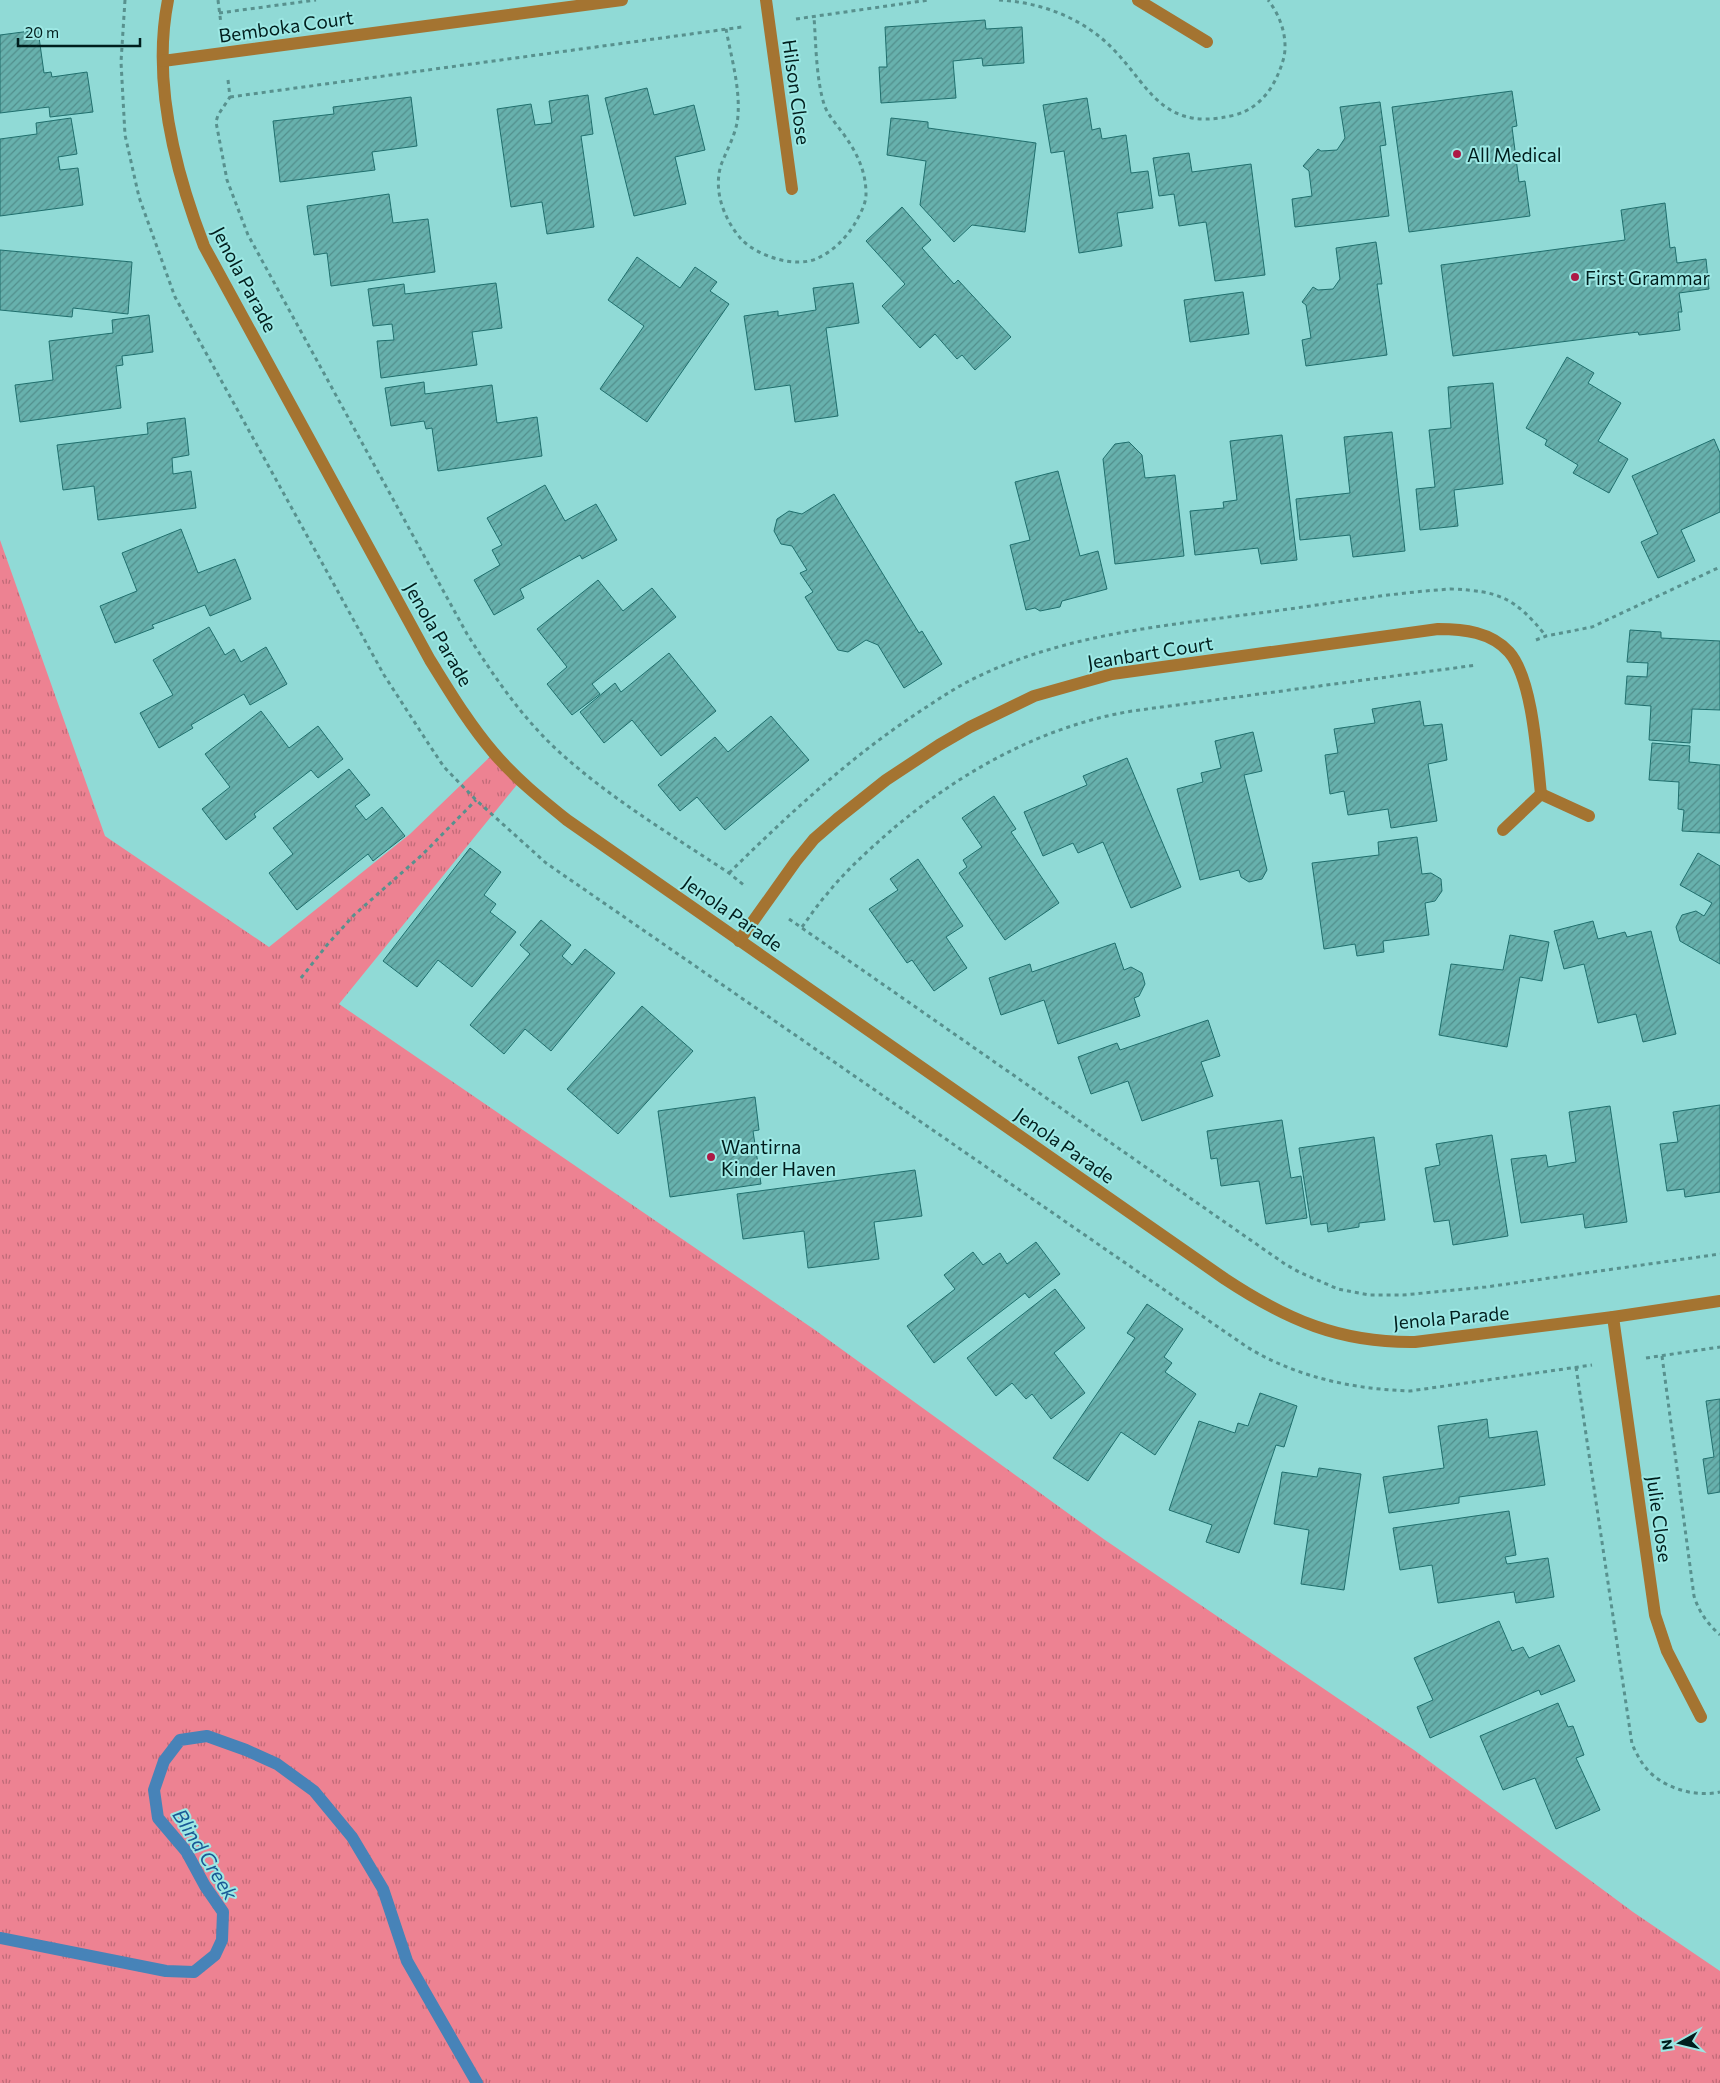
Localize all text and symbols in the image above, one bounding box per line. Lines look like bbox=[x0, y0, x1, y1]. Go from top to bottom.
street label: Bemboka Court bbox=[217, 5, 355, 47]
scale bar bbox=[18, 15, 140, 47]
text: 20 m bbox=[25, 23, 59, 41]
street label: Hilson Close bbox=[778, 38, 816, 146]
place label: All Medical bbox=[1467, 143, 1562, 166]
marker: All Medical bbox=[1451, 148, 1463, 160]
street label: Jenola Parade bbox=[208, 222, 282, 336]
place label: First Grammar bbox=[1585, 266, 1710, 289]
marker: First Grammar bbox=[1569, 271, 1581, 283]
street label: Jenola Parade bbox=[400, 578, 478, 690]
street label: Jeanbart Court bbox=[1086, 631, 1215, 673]
street label: Jenola Parade bbox=[679, 870, 787, 956]
street label: Jenola Parade bbox=[1011, 1102, 1119, 1188]
place label: Wantirna Kinder Haven bbox=[721, 1135, 836, 1180]
marker: Wantirna Kinder Haven bbox=[705, 1151, 717, 1163]
street label: Jenola Parade bbox=[1392, 1300, 1510, 1334]
street label: Julie Close bbox=[1643, 1474, 1677, 1564]
water label: Blind Creek bbox=[168, 1804, 244, 1905]
north arrow bbox=[1655, 2018, 1705, 2068]
text: N bbox=[1657, 2038, 1676, 2051]

